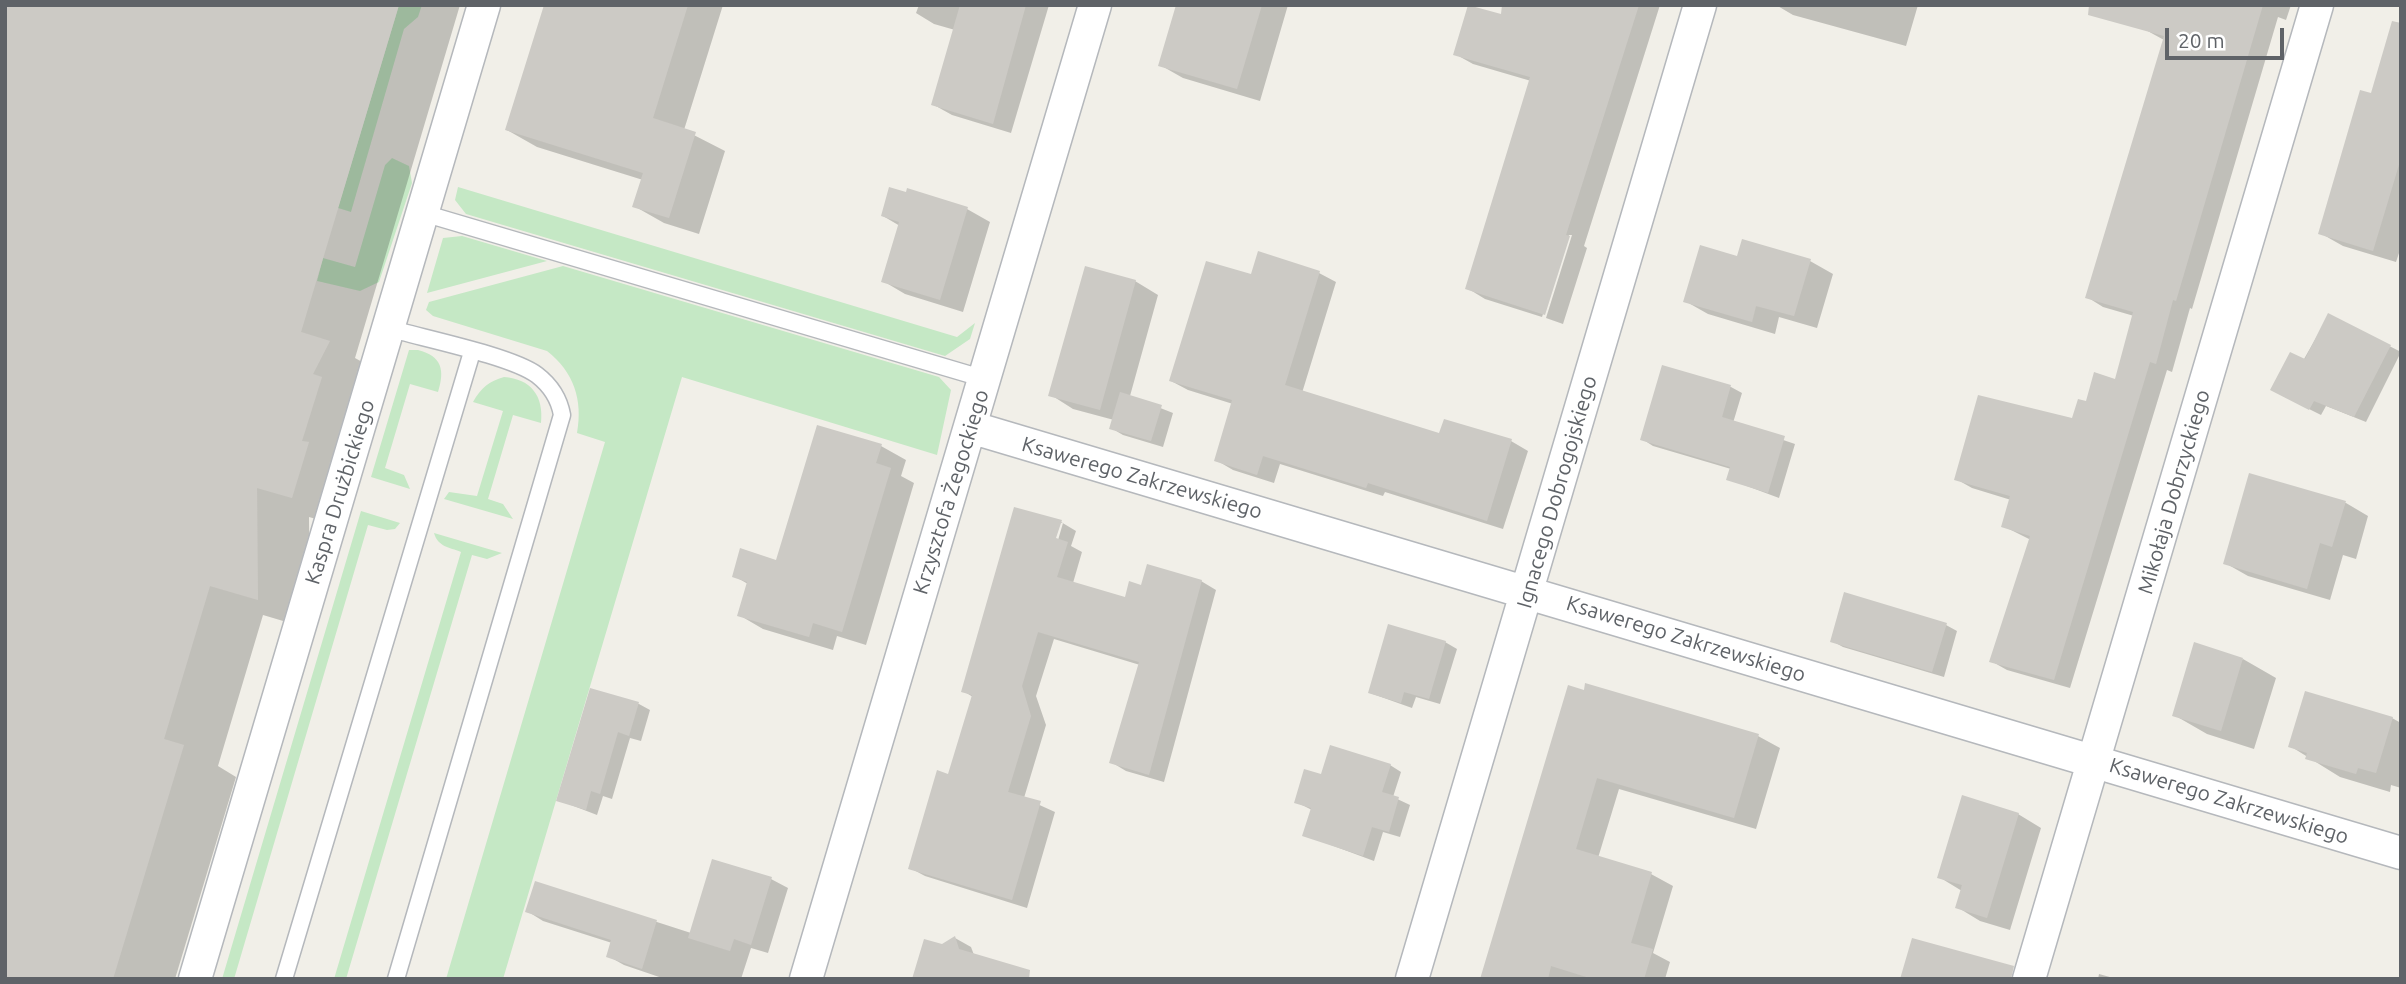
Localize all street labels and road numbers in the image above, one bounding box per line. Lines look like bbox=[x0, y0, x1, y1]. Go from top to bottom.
street label: Ignacego Dobrogojskiego bbox=[1512, 373, 1602, 611]
street label: Krzysztofa Żegockiego bbox=[908, 387, 994, 597]
street label: Mikołaja Dobrzyckiego bbox=[2133, 387, 2215, 597]
street label: Kaspra Drużbickiego bbox=[300, 397, 380, 587]
street label: Ksawerego Zakrzewskiego bbox=[1019, 432, 1265, 524]
street label: Ksawerego Zakrzewskiego bbox=[1563, 591, 1809, 687]
street label: Ksawerego Zakrzewskiego bbox=[2106, 753, 2352, 849]

